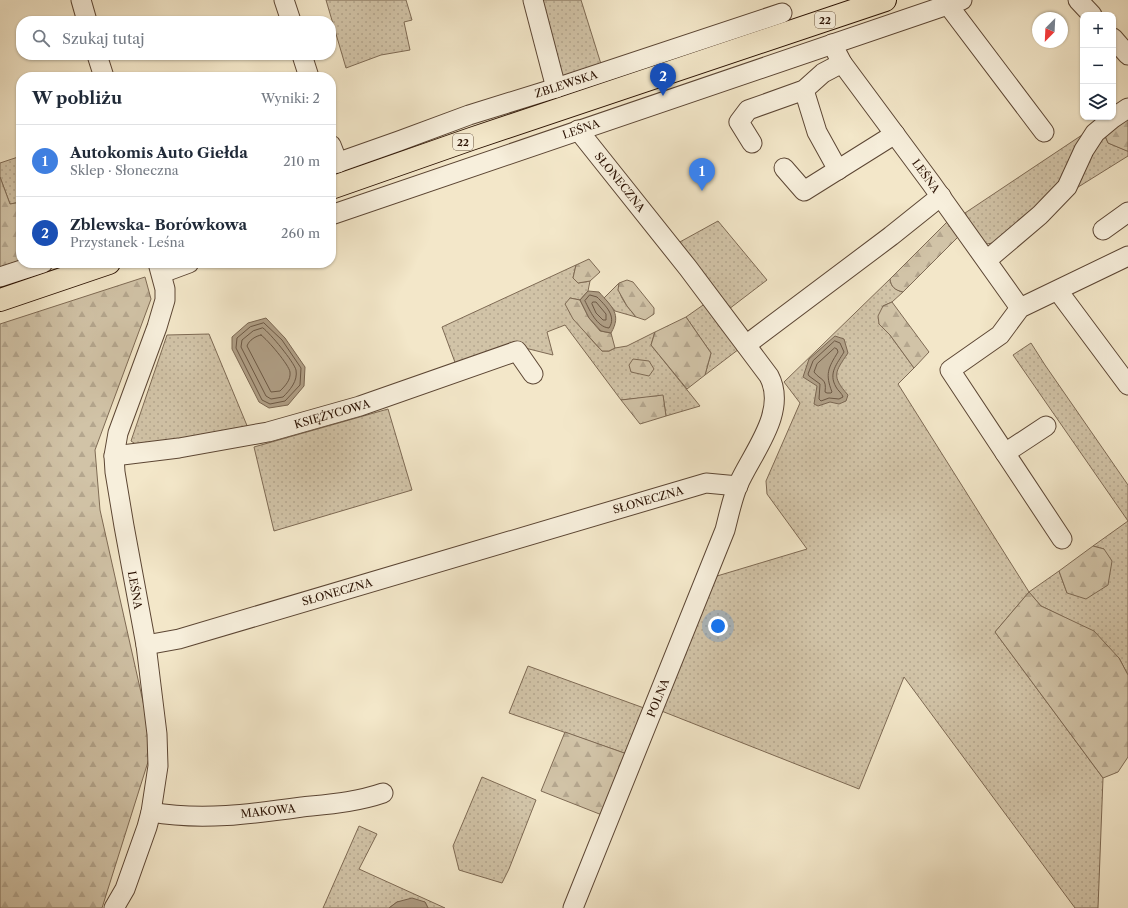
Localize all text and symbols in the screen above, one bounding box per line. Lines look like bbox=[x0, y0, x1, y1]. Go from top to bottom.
road number: 22 bbox=[815, 12, 835, 28]
north arrow bbox=[1032, 12, 1068, 48]
map controls bbox=[1080, 12, 1116, 120]
button: + bbox=[1080, 12, 1116, 48]
search box bbox=[16, 16, 336, 60]
icon: search bbox=[30, 27, 52, 49]
text: Szukaj tutaj bbox=[62, 29, 144, 48]
button: − bbox=[1080, 48, 1116, 84]
pin: 2 bbox=[650, 63, 676, 96]
street label: ZBLEWSKA bbox=[533, 67, 600, 101]
button: layers bbox=[1080, 84, 1116, 120]
text: W pobliżu bbox=[32, 88, 122, 108]
text: Wyniki: 2 bbox=[261, 90, 320, 106]
street label: LEŚNA bbox=[560, 116, 602, 142]
road number: 22 bbox=[453, 134, 473, 150]
text: Autokomis Auto Giełda bbox=[70, 143, 248, 162]
street label: SŁONECZNA bbox=[592, 149, 649, 215]
text: 1 bbox=[42, 153, 48, 169]
text: 210 m bbox=[283, 153, 320, 169]
street label: LEŚNA bbox=[909, 156, 943, 196]
pin: 1 bbox=[689, 158, 715, 191]
text: Sklep · Słoneczna bbox=[70, 162, 179, 178]
text: Zblewska- Borówkowa bbox=[70, 215, 247, 234]
text: 2 bbox=[41, 225, 49, 241]
text: 260 m bbox=[281, 225, 320, 241]
text: Przystanek · Leśna bbox=[70, 234, 185, 250]
street label: KSIĘŻYCOWA bbox=[292, 395, 372, 432]
street label: SŁONECZNA bbox=[611, 483, 686, 517]
street label: LEŚNA bbox=[125, 570, 145, 611]
street label: SŁONECZNA bbox=[300, 575, 375, 609]
your location bbox=[708, 616, 728, 636]
street label: POLNA bbox=[644, 676, 672, 719]
street label: MAKOWA bbox=[240, 801, 297, 821]

